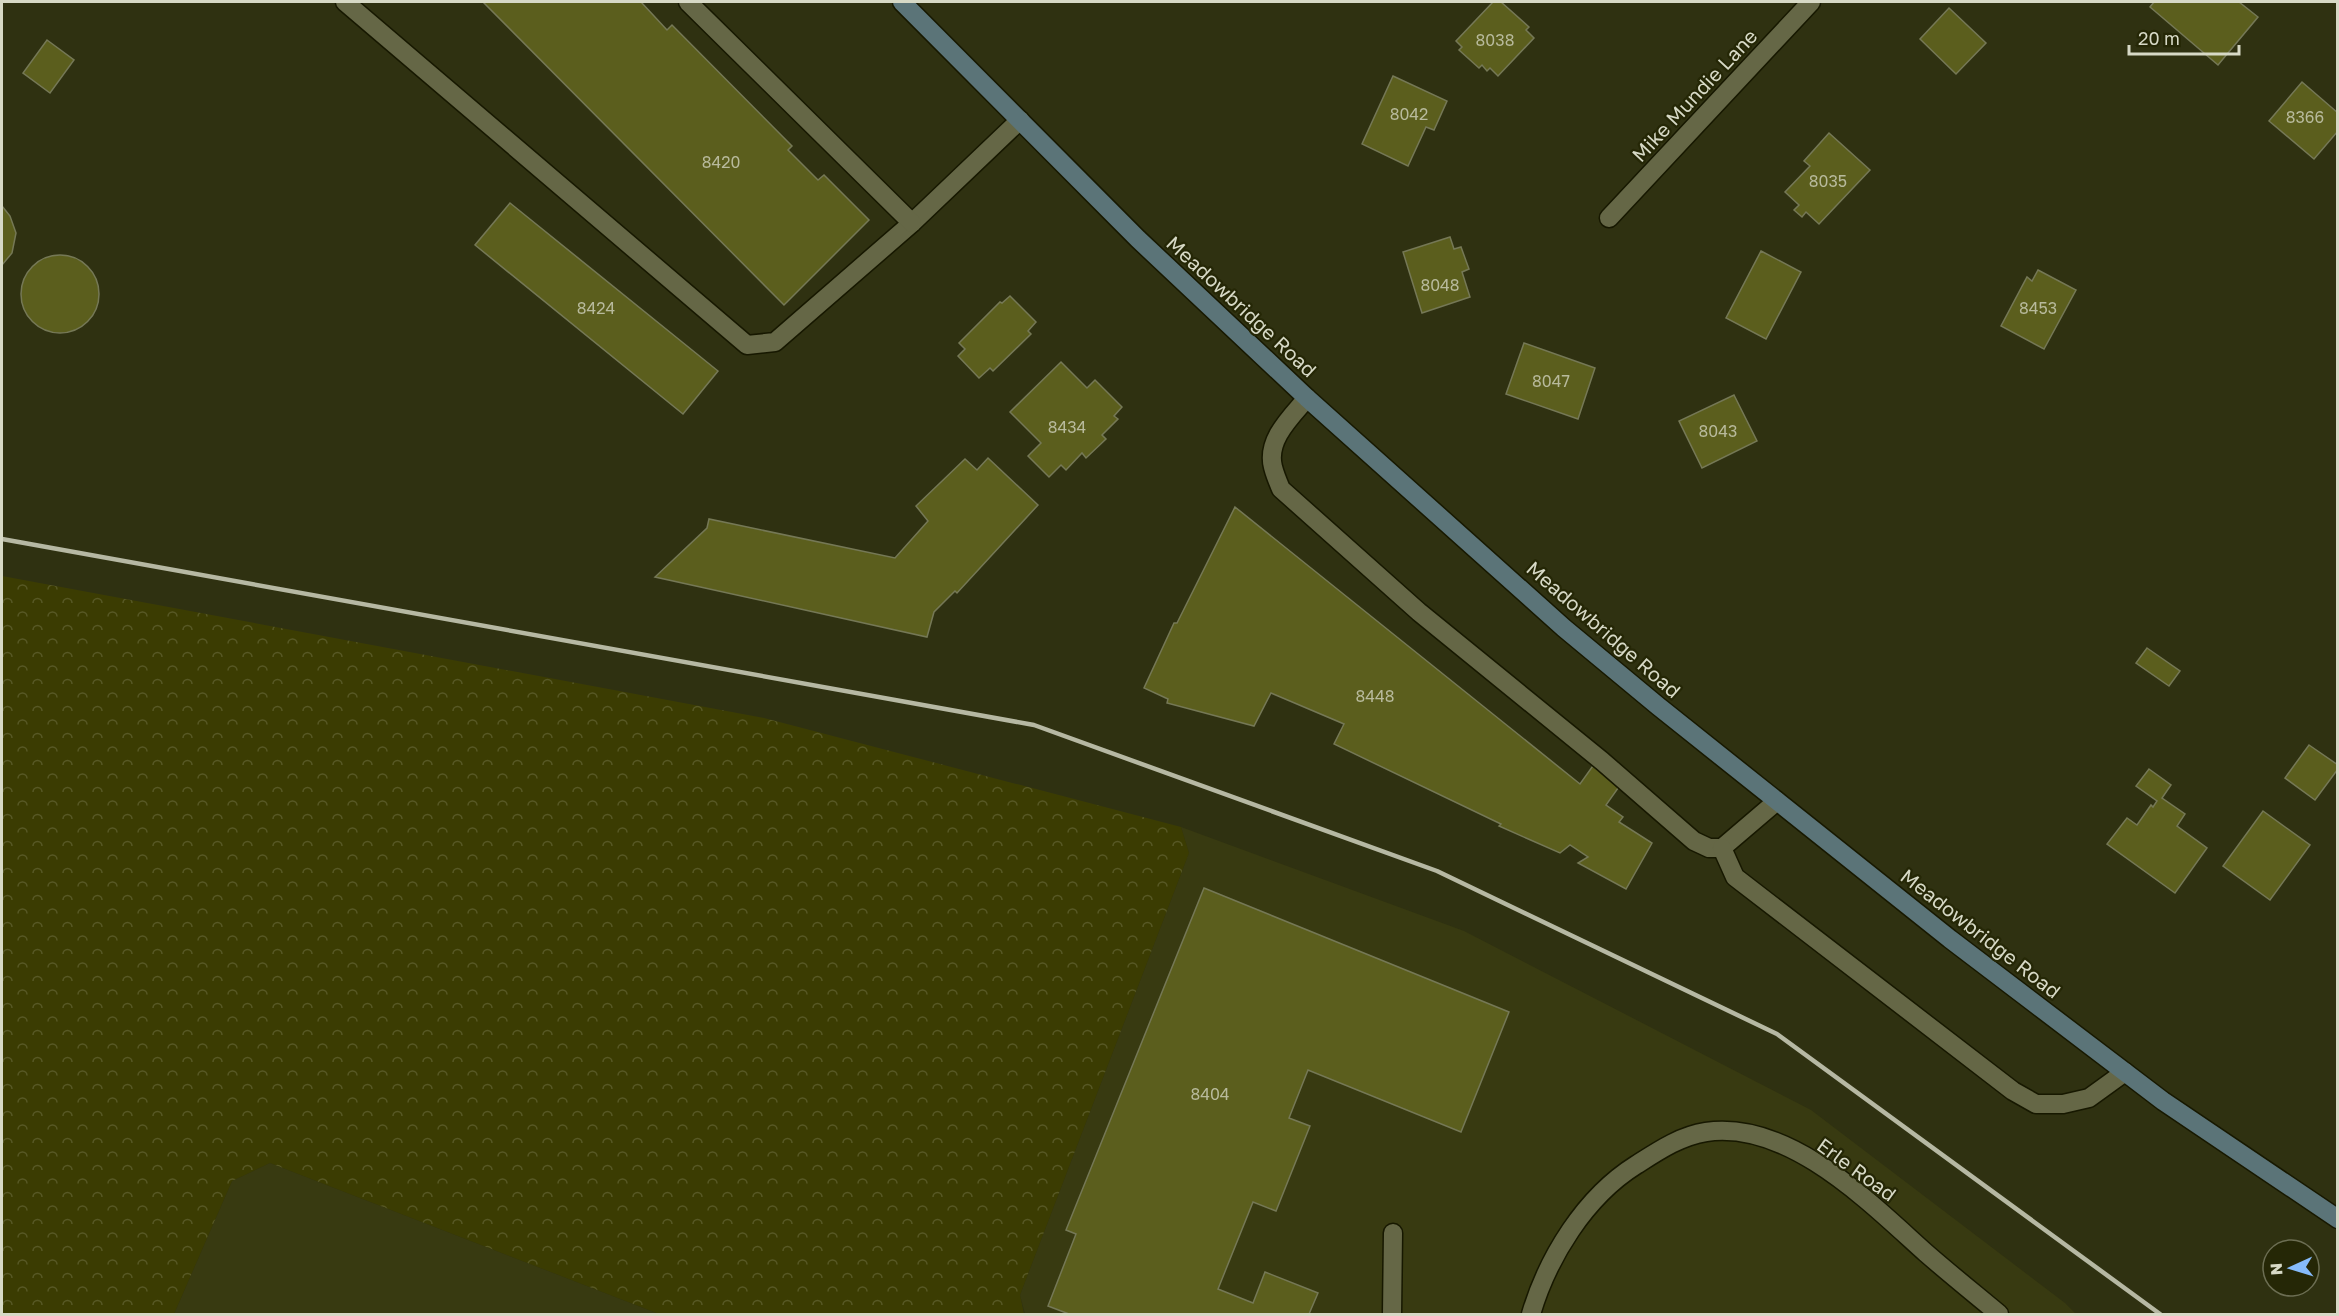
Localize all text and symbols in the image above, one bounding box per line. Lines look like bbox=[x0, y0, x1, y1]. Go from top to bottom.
scale bar bbox=[2129, 18, 2238, 56]
street label: Mike Mundie Lane bbox=[1626, 24, 1762, 166]
text: 20 m bbox=[2138, 27, 2180, 49]
house number: 8038 bbox=[1476, 30, 1514, 50]
house number: 8042 bbox=[1390, 104, 1428, 124]
house number: 8366 bbox=[2286, 107, 2324, 127]
house number: 8420 bbox=[702, 152, 740, 172]
house number: 8035 bbox=[1809, 171, 1847, 191]
street label: Meadowbridge Road bbox=[1162, 230, 1322, 382]
house number: 8048 bbox=[1420, 275, 1460, 295]
house number: 8424 bbox=[577, 298, 615, 318]
house number: 8453 bbox=[2019, 298, 2057, 318]
house number: 8047 bbox=[1532, 371, 1570, 391]
house number: 8434 bbox=[1048, 417, 1086, 437]
house number: 8043 bbox=[1699, 421, 1737, 441]
street label: Meadowbridge Road bbox=[1522, 556, 1686, 702]
house number: 8448 bbox=[1355, 686, 1395, 706]
street label: Meadowbridge Road bbox=[1896, 863, 2066, 1003]
house number: 8404 bbox=[1190, 1084, 1230, 1104]
street label: Erle Road bbox=[1813, 1132, 1901, 1206]
north arrow bbox=[2261, 1238, 2321, 1298]
text: N bbox=[2266, 1262, 2286, 1276]

